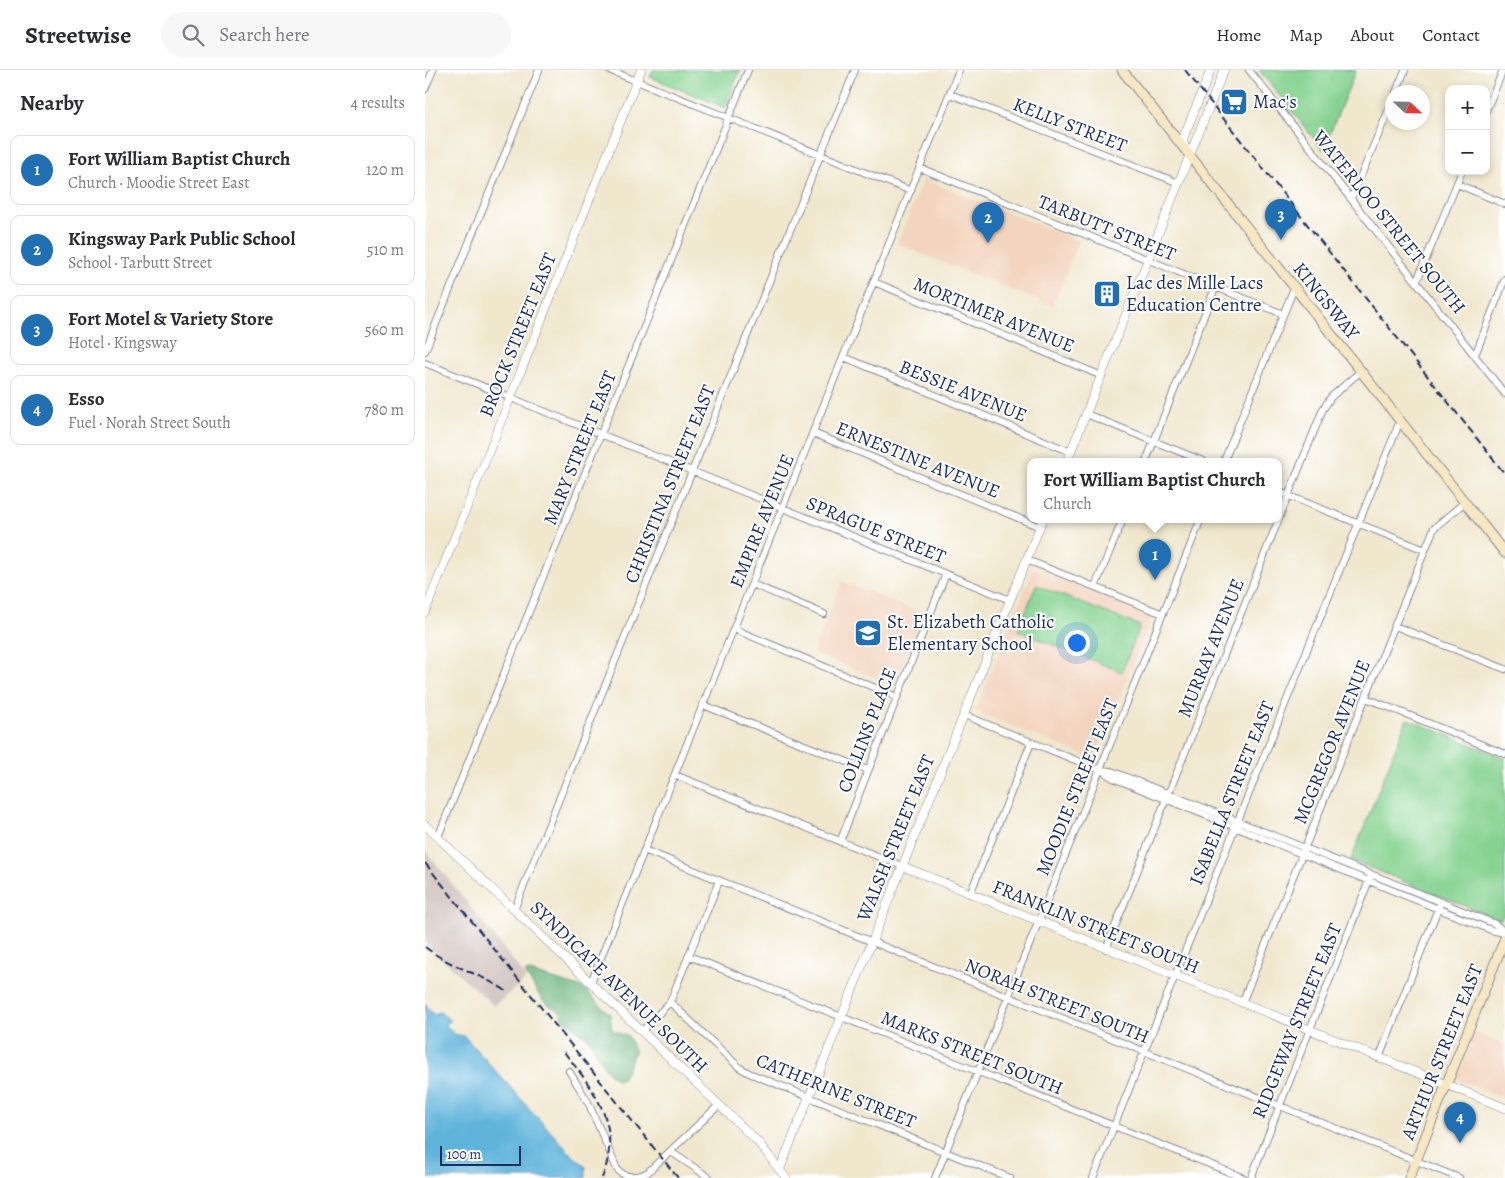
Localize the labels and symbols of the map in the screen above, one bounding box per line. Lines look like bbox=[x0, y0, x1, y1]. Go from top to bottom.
north arrow bbox=[1385, 85, 1430, 130]
supermarket icon: Mac's bbox=[1219, 87, 1249, 117]
place label: Mac's bbox=[1253, 89, 1297, 115]
street label: KELLY STREET bbox=[1009, 91, 1131, 159]
street label: WATERLOO STREET SOUTH bbox=[1306, 124, 1471, 320]
street label: TARBUTT STREET bbox=[1034, 189, 1180, 268]
pin: 3 bbox=[1265, 199, 1297, 240]
pin: 2 bbox=[972, 202, 1004, 243]
street label: BROCK STREET EAST bbox=[473, 248, 563, 421]
street label: KINGSWAY bbox=[1287, 257, 1366, 346]
place label: Lac des Mille Lacs Education Centre bbox=[1126, 270, 1263, 318]
street label: MORTIMER AVENUE bbox=[910, 271, 1078, 359]
building icon: Lac des Mille Lacs Education Centre bbox=[1092, 279, 1122, 309]
street label: BESSIE AVENUE bbox=[895, 354, 1031, 428]
street label: MARY STREET EAST bbox=[537, 366, 623, 529]
street label: CHRISTINA STREET EAST bbox=[618, 380, 722, 587]
street label: ERNESTINE AVENUE bbox=[832, 415, 1004, 505]
street label: EMPIRE AVENUE bbox=[723, 450, 801, 592]
street label: SPRAGUE STREET bbox=[802, 490, 950, 570]
pin: 1 bbox=[1139, 539, 1171, 580]
street label: MURRAY AVENUE bbox=[1171, 575, 1251, 721]
place label: St. Elizabeth Catholic Elementary School bbox=[887, 609, 1054, 657]
school or university icon: St. Elizabeth Catholic Elementary School bbox=[853, 618, 883, 648]
your location bbox=[1064, 630, 1090, 656]
street label: MCGREGOR AVENUE bbox=[1287, 656, 1377, 828]
street label: COLLINS PLACE bbox=[831, 664, 903, 796]
street label: MOODIE STREET EAST bbox=[1030, 694, 1125, 879]
street label: ISABELLA STREET EAST bbox=[1183, 697, 1281, 889]
street label: WALSH STREET EAST bbox=[850, 750, 941, 926]
street label: FRANKLIN STREET SOUTH bbox=[989, 874, 1203, 980]
street label: SYNDICATE AVENUE SOUTH bbox=[525, 895, 713, 1079]
street label: RIDGEWAY STREET EAST bbox=[1246, 919, 1348, 1122]
street label: NORAH STREET SOUTH bbox=[961, 952, 1153, 1050]
street label: ARTHUR STREET EAST bbox=[1395, 960, 1489, 1145]
street label: MARKS STREET SOUTH bbox=[877, 1005, 1067, 1101]
street label: CATHERINE STREET bbox=[752, 1047, 920, 1135]
pin: 4 bbox=[1444, 1102, 1476, 1143]
scale bar bbox=[440, 1143, 521, 1166]

